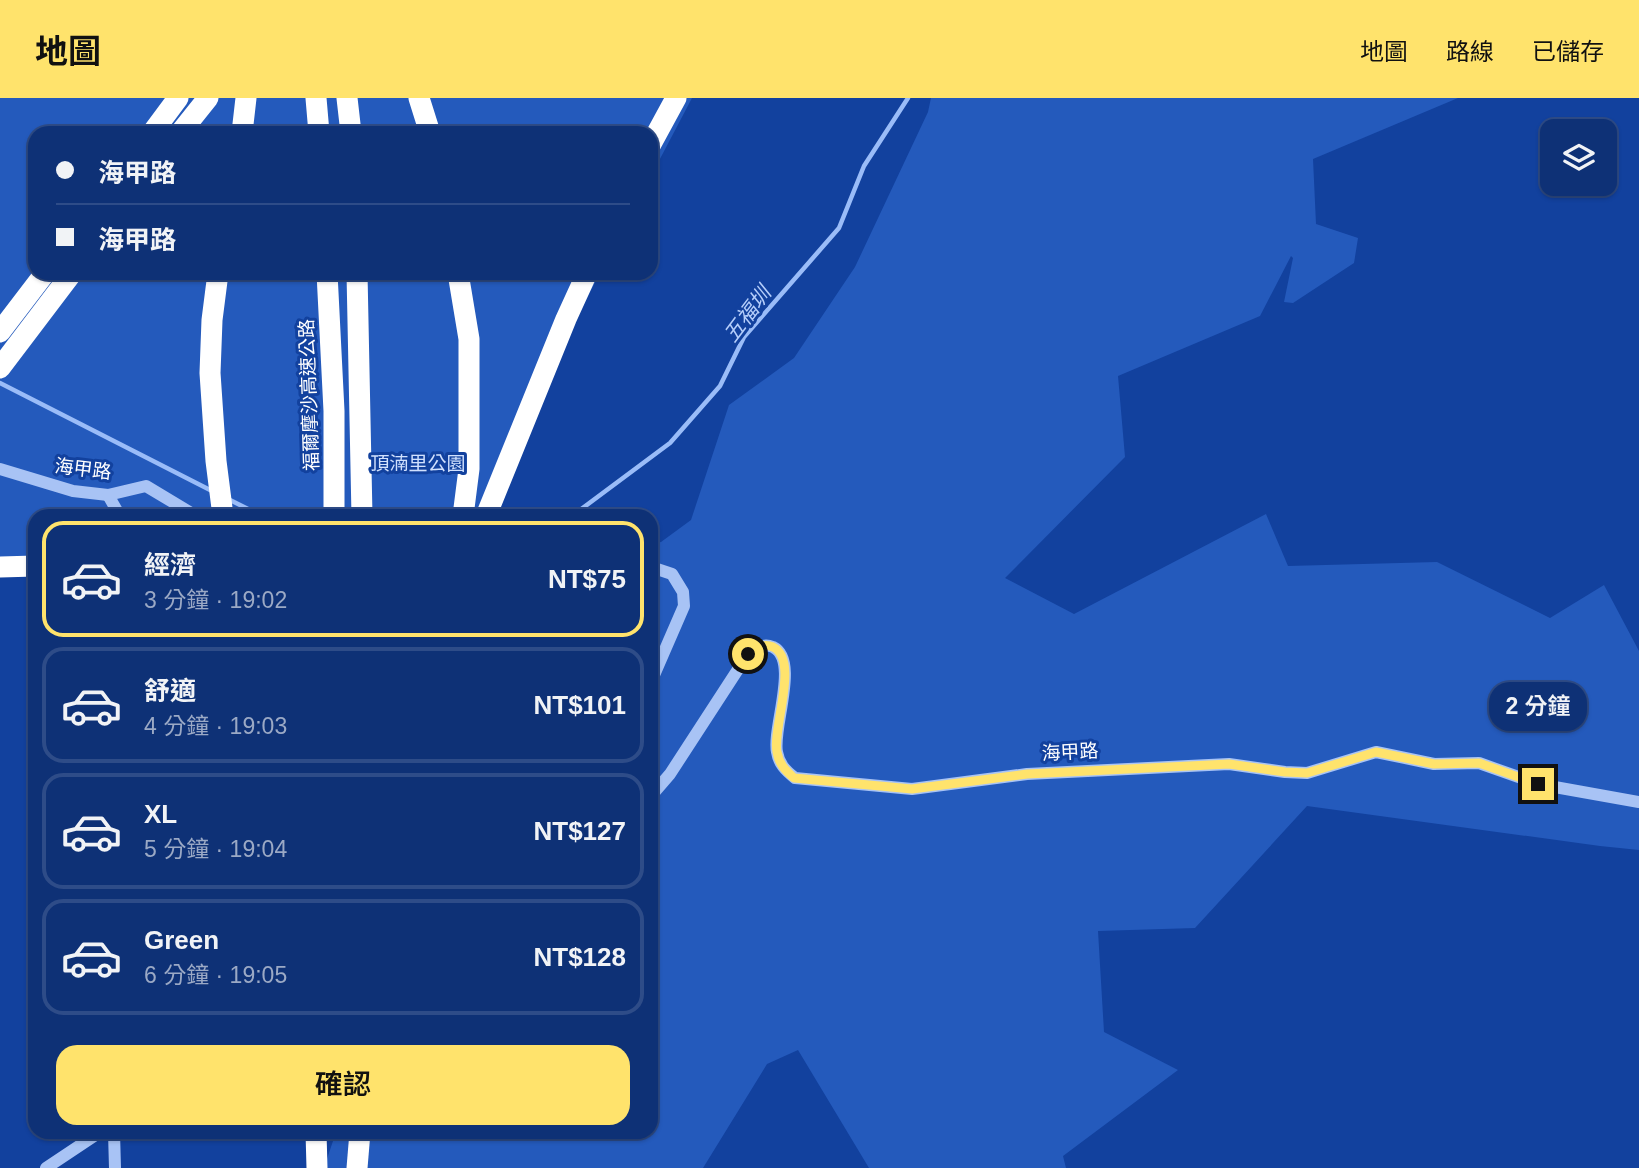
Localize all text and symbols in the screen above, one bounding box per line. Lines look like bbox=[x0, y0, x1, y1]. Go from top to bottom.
text: 地圖 bbox=[35, 33, 101, 70]
text: 地圖 bbox=[1360, 38, 1408, 65]
text: 路線 bbox=[1446, 38, 1494, 65]
text: 已儲存 bbox=[1532, 38, 1604, 65]
map controls bbox=[1540, 119, 1617, 196]
button: layers bbox=[1540, 119, 1617, 196]
text: 海甲路 bbox=[98, 158, 176, 188]
text: 海甲路 bbox=[98, 225, 176, 255]
water label: 五福圳 bbox=[719, 280, 777, 346]
street label: 福爾摩沙高速公路 bbox=[296, 319, 322, 471]
park label: 頂湳里公園 bbox=[370, 453, 466, 474]
street label: 海甲路 bbox=[53, 455, 113, 483]
icon: car bbox=[60, 548, 123, 611]
text: 經濟 bbox=[144, 550, 196, 580]
text: NT$75 bbox=[548, 564, 626, 594]
text: 3 分鐘 · 19:02 bbox=[144, 587, 287, 613]
route start bbox=[732, 638, 764, 670]
icon: car bbox=[60, 674, 123, 737]
text: 舒適 bbox=[144, 676, 196, 706]
callout: 2 分鐘 bbox=[1489, 682, 1587, 732]
text: NT$101 bbox=[534, 690, 626, 720]
text: 2 分鐘 bbox=[1505, 693, 1571, 719]
text: 4 分鐘 · 19:03 bbox=[144, 713, 287, 739]
street label: 海甲路 bbox=[1041, 740, 1099, 764]
route end bbox=[1522, 768, 1554, 800]
text: XL bbox=[144, 799, 177, 829]
icon: car bbox=[60, 800, 123, 863]
text: NT$127 bbox=[534, 816, 626, 846]
text: 5 分鐘 · 19:04 bbox=[144, 836, 287, 862]
text: Green bbox=[144, 925, 219, 955]
icon: car bbox=[60, 926, 123, 989]
text: NT$128 bbox=[534, 942, 626, 972]
text: 6 分鐘 · 19:05 bbox=[144, 962, 287, 988]
button: 確認 bbox=[56, 1045, 630, 1125]

